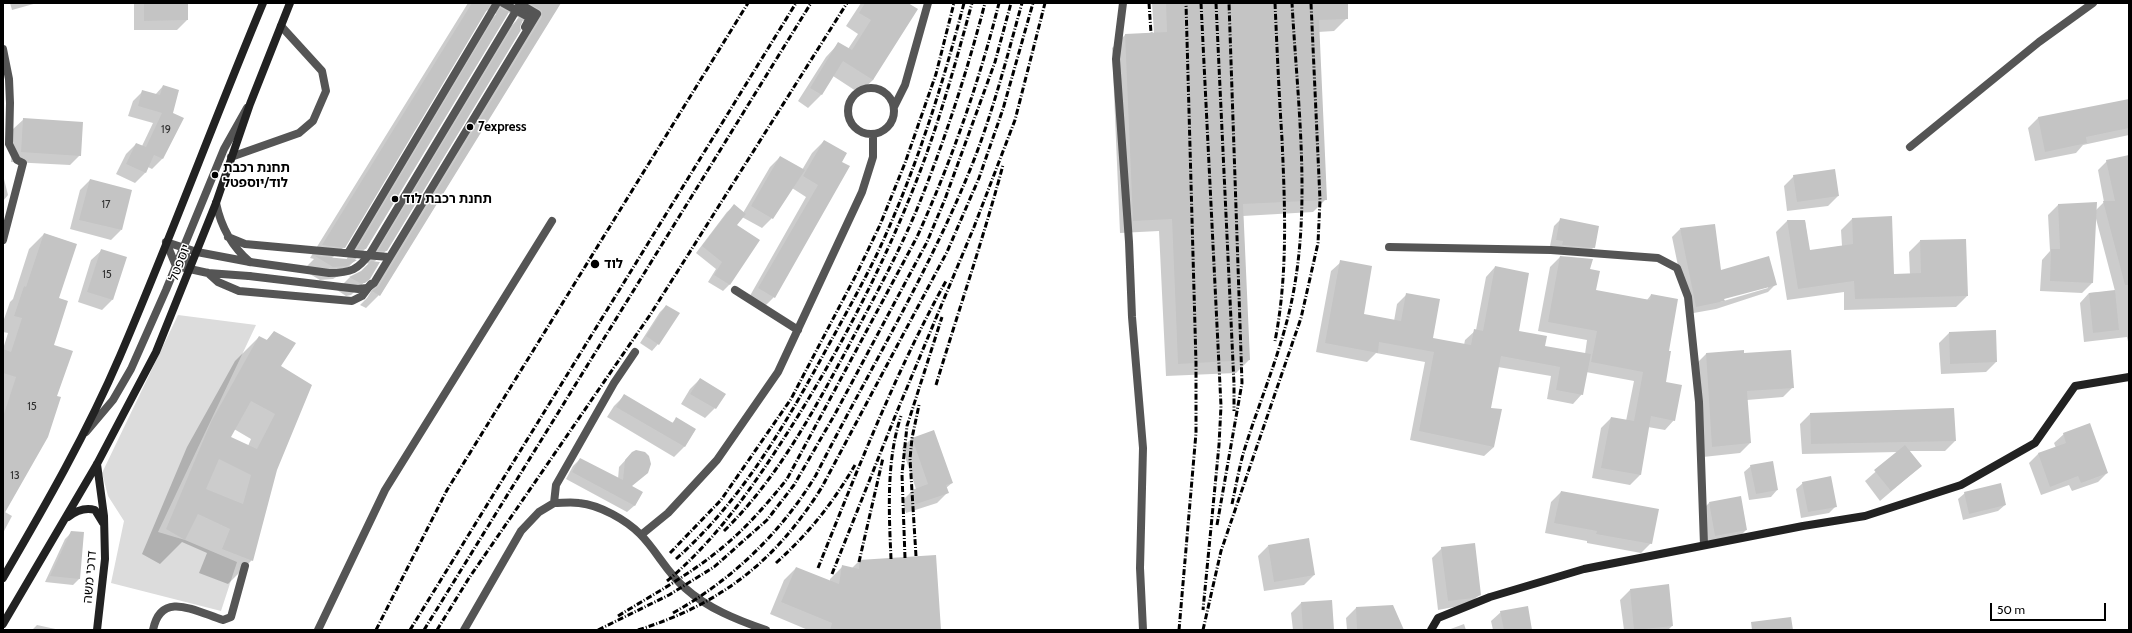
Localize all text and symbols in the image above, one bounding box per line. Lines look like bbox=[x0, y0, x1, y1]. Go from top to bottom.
place label: 7express bbox=[478, 119, 526, 135]
marker: 7express bbox=[465, 122, 475, 132]
house number: 19 bbox=[161, 123, 171, 137]
place label: תחנת רכבת לוד/יוספטל bbox=[223, 160, 290, 191]
marker: תחנת רכבת לוד/יוספטל bbox=[210, 170, 220, 180]
place label: תחנת רכבת לוד bbox=[403, 191, 492, 207]
marker: תחנת רכבת לוד bbox=[390, 194, 400, 204]
house number: 17 bbox=[101, 198, 111, 212]
street label: יוספטל bbox=[166, 242, 194, 284]
place label: לוד bbox=[604, 256, 623, 272]
marker: לוד bbox=[589, 258, 601, 270]
house number: 15 bbox=[102, 268, 112, 282]
house number: 15 bbox=[27, 400, 37, 414]
house number: 13 bbox=[10, 469, 20, 483]
street label: דרכי משה bbox=[80, 550, 100, 604]
scale bar bbox=[1992, 595, 2108, 621]
text: 50 m bbox=[1997, 602, 2025, 617]

